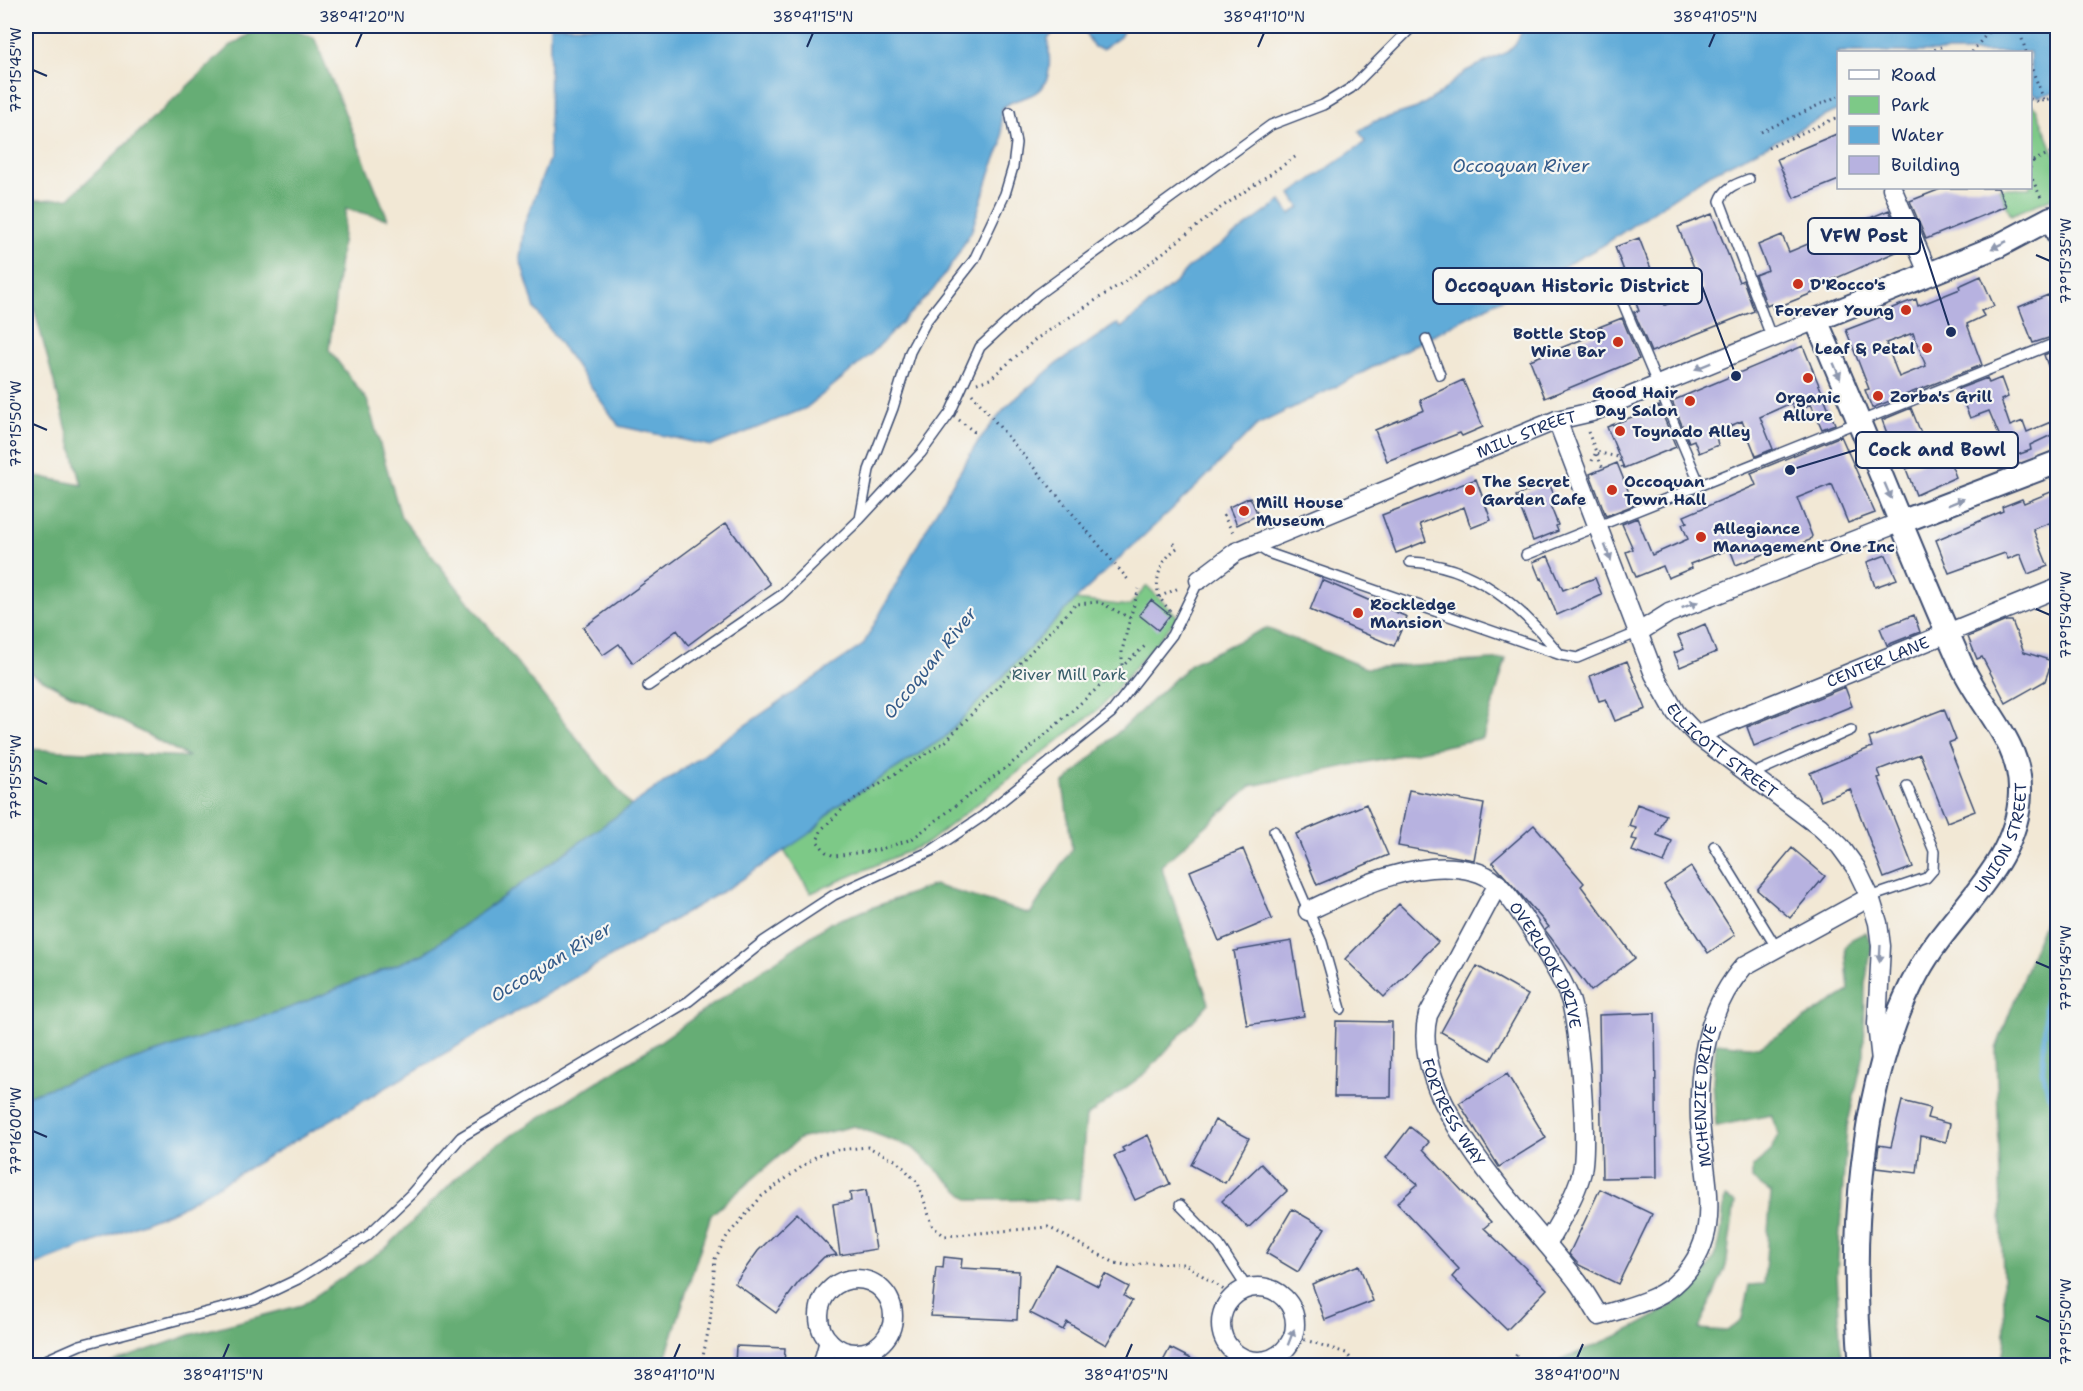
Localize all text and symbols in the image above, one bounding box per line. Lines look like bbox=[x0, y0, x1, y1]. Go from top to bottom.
text: 38°41'20"N bbox=[319, 7, 405, 27]
text: 38°41'15"N bbox=[773, 7, 853, 27]
text: 38°41'10"N bbox=[1223, 7, 1305, 27]
text: 38°41'05"N bbox=[1673, 7, 1757, 27]
text: 77°15'45"W bbox=[6, 27, 26, 113]
legend bbox=[1837, 51, 2032, 189]
text: Road bbox=[1891, 63, 1936, 87]
text: Park bbox=[1891, 93, 1930, 117]
text: Water bbox=[1891, 123, 1944, 147]
text: Building bbox=[1891, 153, 1960, 177]
water label: Occoquan River bbox=[1453, 154, 1590, 178]
callout: VFW Post bbox=[1808, 218, 1920, 254]
text: 77°15'35"W bbox=[2056, 218, 2076, 304]
text: VFW Post bbox=[1820, 224, 1908, 248]
one-way arrow bbox=[1991, 241, 2008, 250]
callout: Occoquan Historic District bbox=[1433, 268, 1702, 304]
text: Occoquan Historic District bbox=[1445, 274, 1690, 298]
place label: D'Rocco's bbox=[1810, 274, 1886, 295]
marker: D'Rocco's bbox=[1791, 277, 1805, 291]
place label: Forever Young bbox=[1775, 300, 1894, 321]
marker: Forever Young bbox=[1899, 303, 1913, 317]
place label: Bottle Stop Wine Bar bbox=[1513, 323, 1606, 362]
marker: Bottle Stop Wine Bar bbox=[1611, 335, 1625, 349]
place label: Leaf & Petal bbox=[1815, 338, 1915, 359]
marker: Leaf & Petal bbox=[1920, 341, 1934, 355]
one-way arrow bbox=[1694, 361, 1712, 371]
one-way arrow bbox=[1833, 362, 1842, 380]
marker: Organic Allure bbox=[1801, 371, 1815, 385]
text: 77°15'50"W bbox=[6, 380, 26, 468]
place label: Good Hair Day Salon bbox=[1592, 382, 1678, 421]
place label: Zorba's Grill bbox=[1890, 386, 1993, 407]
place label: Organic Allure bbox=[1775, 387, 1841, 426]
marker: Zorba's Grill bbox=[1871, 389, 1885, 403]
marker: Good Hair Day Salon bbox=[1683, 394, 1697, 408]
street label: MILL STREET bbox=[1473, 405, 1578, 462]
place label: Toynado Alley bbox=[1632, 421, 1751, 442]
marker: Toynado Alley bbox=[1613, 424, 1627, 438]
callout: Cock and Bowl bbox=[1856, 432, 2018, 468]
text: Cock and Bowl bbox=[1868, 438, 2006, 462]
place label: The Secret Garden Cafe bbox=[1482, 471, 1587, 510]
place label: Occoquan Town Hall bbox=[1624, 471, 1707, 510]
one-way arrow bbox=[1884, 482, 1893, 500]
marker: The Secret Garden Cafe bbox=[1463, 483, 1477, 497]
marker: Occoquan Town Hall bbox=[1605, 483, 1619, 497]
place label: Mill House Museum bbox=[1256, 492, 1344, 531]
one-way arrow bbox=[1947, 497, 1965, 506]
marker: Mill House Museum bbox=[1237, 504, 1251, 518]
place label: Allegiance Management One Inc bbox=[1713, 518, 1895, 557]
marker: Allegiance Management One Inc bbox=[1694, 530, 1708, 544]
one-way arrow bbox=[1604, 544, 1614, 562]
text: 77°15'40"W bbox=[2056, 571, 2076, 659]
place label: Rockledge Mansion bbox=[1370, 594, 1457, 633]
one-way arrow bbox=[1682, 600, 1700, 610]
water label: Occoquan River bbox=[878, 602, 983, 724]
marker: Rockledge Mansion bbox=[1351, 606, 1365, 620]
street label: CENTER LANE bbox=[1823, 631, 1932, 692]
park label: River Mill Park bbox=[1012, 664, 1126, 685]
street label: ELLICOTT STREET bbox=[1662, 699, 1782, 802]
text: 77°15'55"W bbox=[6, 734, 26, 820]
street label: UNION STREET bbox=[1970, 782, 2031, 897]
street label: OVERLOOK DRIVE bbox=[1505, 897, 1586, 1030]
water label: Occoquan River bbox=[486, 916, 616, 1008]
text: 77°15'45"W bbox=[2056, 925, 2076, 1011]
one-way arrow bbox=[1876, 945, 1885, 964]
street label: MCHENZIE DRIVE bbox=[1689, 1021, 1721, 1168]
street label: FORTRESS WAY bbox=[1418, 1056, 1490, 1170]
text: 77°16'00"W bbox=[6, 1087, 26, 1175]
text: 77°15'50"W bbox=[2056, 1278, 2076, 1366]
one-way arrow bbox=[1287, 1328, 1296, 1346]
text: 38°41'15"N bbox=[183, 1365, 263, 1385]
text: 38°41'10"N bbox=[633, 1365, 715, 1385]
text: 38°41'05"N bbox=[1084, 1365, 1168, 1385]
text: 38°41'00"N bbox=[1534, 1365, 1620, 1385]

